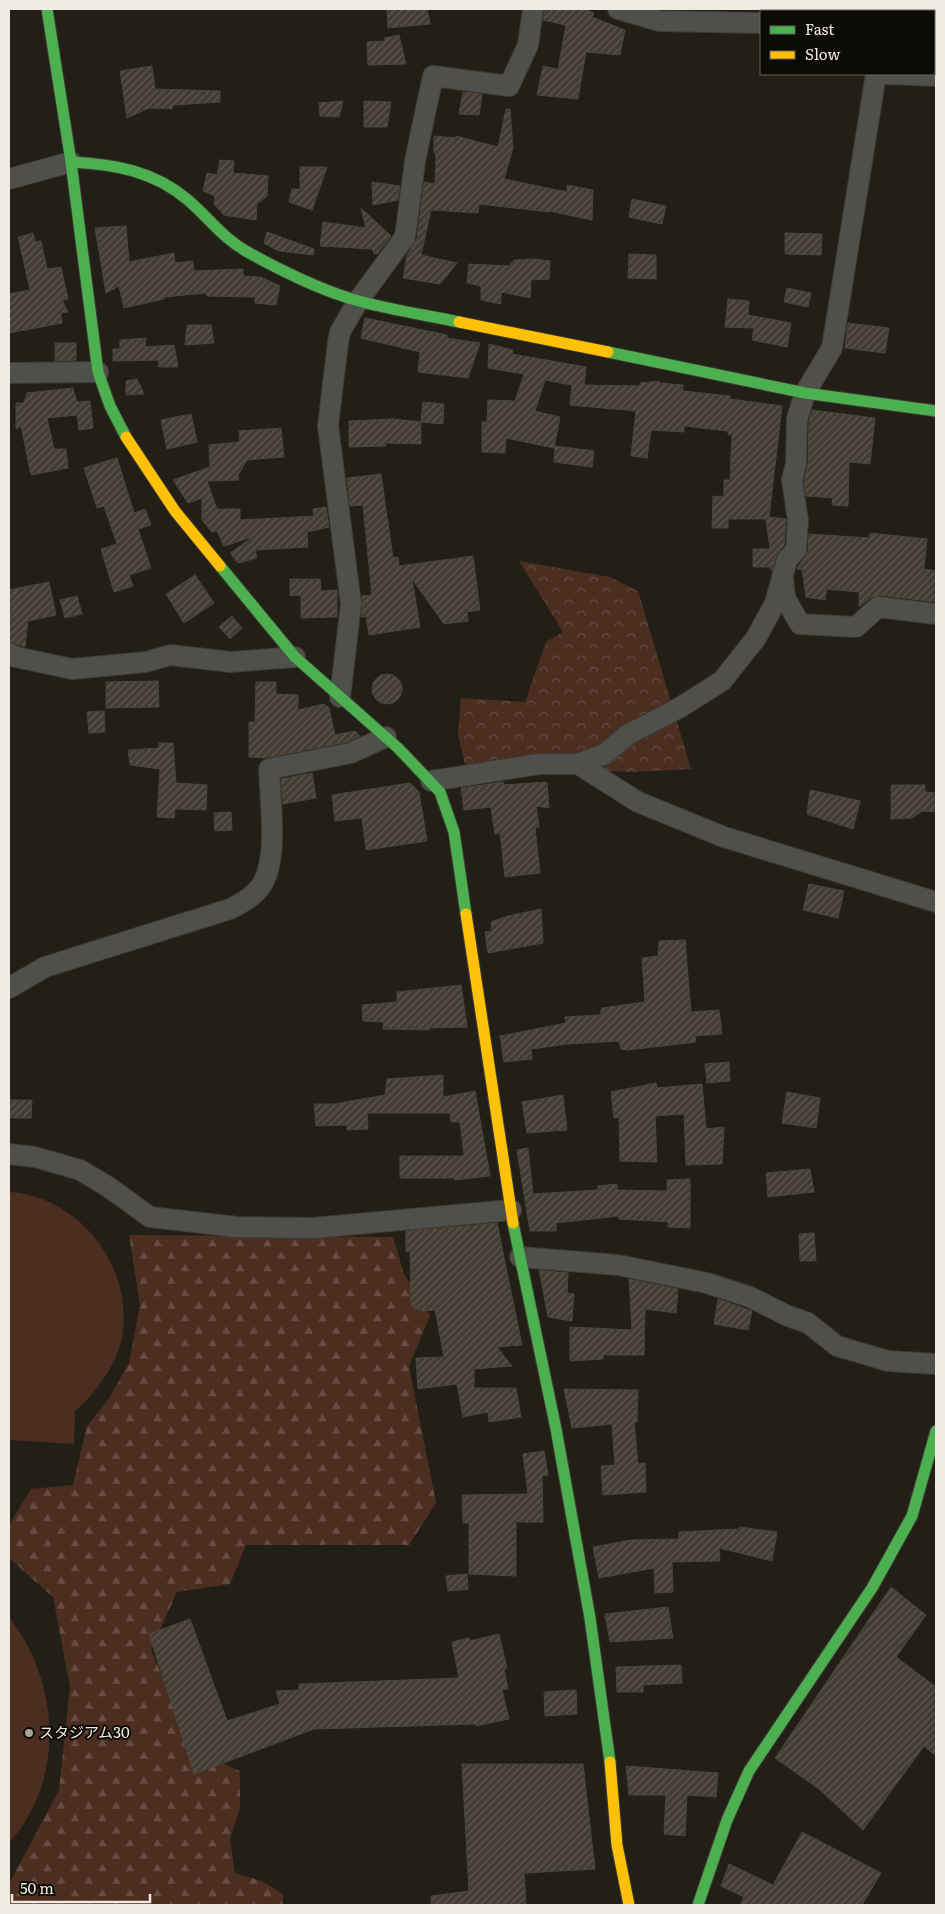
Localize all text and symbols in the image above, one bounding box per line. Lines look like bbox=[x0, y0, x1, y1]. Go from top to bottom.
legend bbox=[760, 10, 935, 75]
text: Fast bbox=[805, 17, 834, 40]
text: Slow bbox=[805, 42, 840, 65]
place label: スタジアム30 bbox=[39, 1720, 130, 1743]
marker: スタジアム30 bbox=[23, 1727, 35, 1739]
scale bar bbox=[12, 1872, 150, 1904]
text: 50 m bbox=[20, 1876, 54, 1899]

